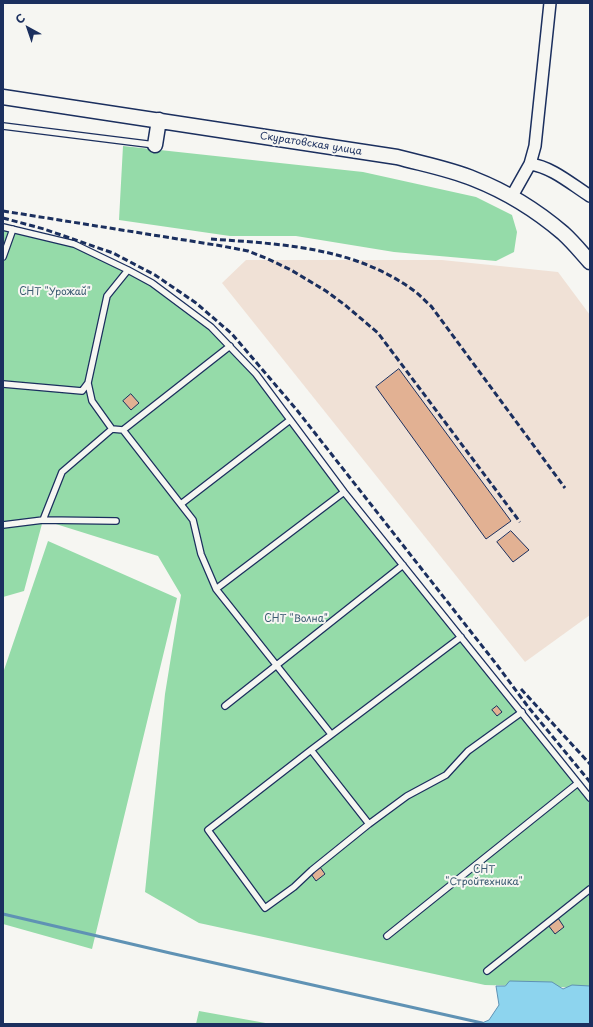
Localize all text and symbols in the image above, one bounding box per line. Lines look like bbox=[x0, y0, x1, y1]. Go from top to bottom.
north arrow bbox=[8, 8, 48, 48]
text: С bbox=[11, 9, 29, 28]
street label: Скуратовская улица bbox=[259, 130, 363, 158]
park label: СНТ "Урожай" bbox=[19, 286, 91, 298]
park label: СНТ "Волна" bbox=[264, 613, 328, 625]
park label: СНТ "Стройтехника" bbox=[445, 864, 523, 888]

